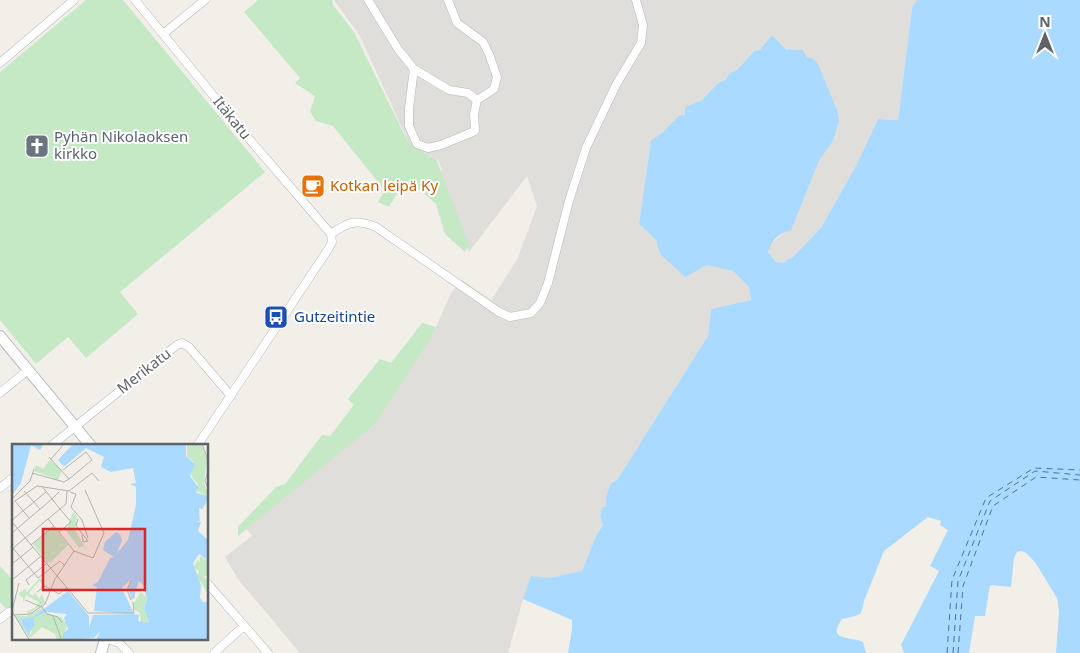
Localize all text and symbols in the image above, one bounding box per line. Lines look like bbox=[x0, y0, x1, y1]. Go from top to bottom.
north arrow bbox=[1020, 10, 1070, 60]
text: N bbox=[1039, 12, 1051, 31]
street label: Itäkatu bbox=[209, 92, 256, 143]
place label: Pyhän Nikolaoksen kirkko bbox=[54, 126, 188, 163]
church icon: Pyhän Nikolaoksen kirkko bbox=[24, 133, 50, 159]
cafe icon: Kotkan leipä Ky bbox=[300, 173, 326, 199]
place label: Kotkan leipä Ky bbox=[330, 175, 438, 195]
bus stop icon: Gutzeitintie bbox=[263, 304, 289, 330]
place label: Gutzeitintie bbox=[294, 306, 375, 326]
street label: Merikatu bbox=[112, 343, 174, 398]
inset map bbox=[12, 444, 209, 640]

